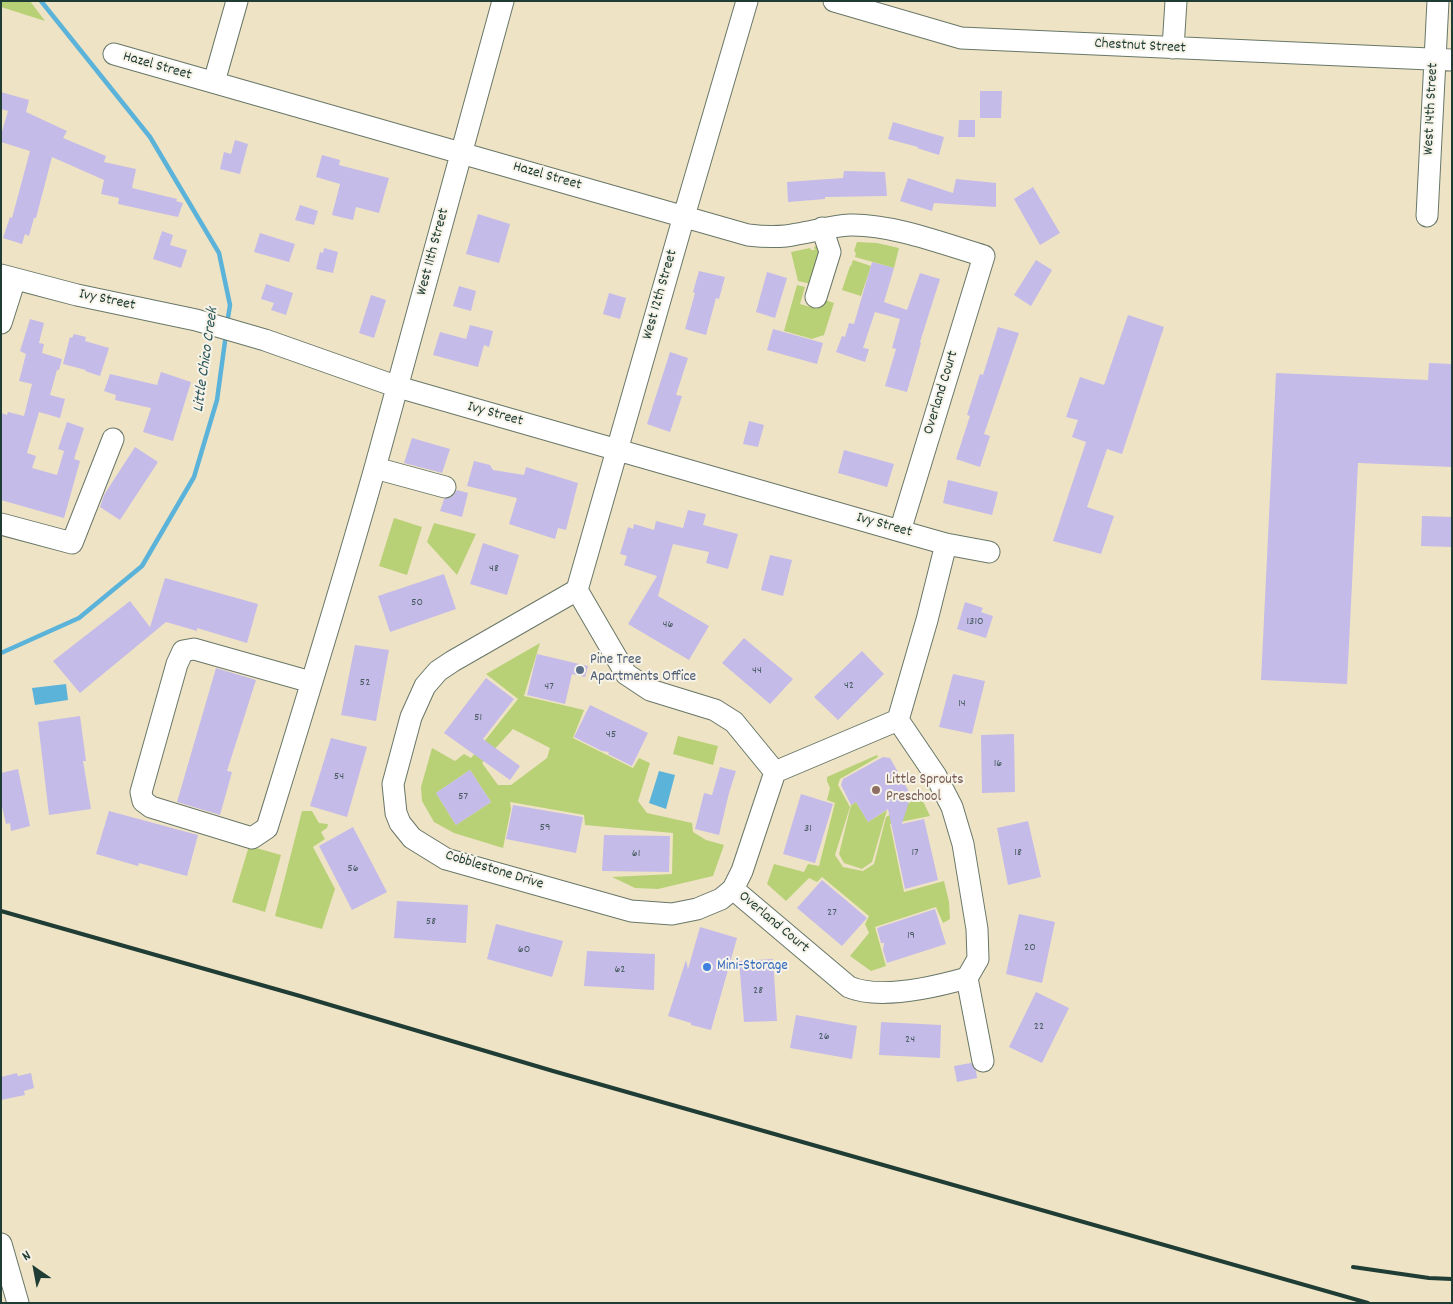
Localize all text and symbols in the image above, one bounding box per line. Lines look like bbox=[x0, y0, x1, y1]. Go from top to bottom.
street label: Chestnut Street bbox=[1094, 36, 1186, 58]
street label: Hazel Street bbox=[121, 49, 193, 85]
street label: West 14th Street bbox=[1421, 62, 1443, 156]
street label: Hazel Street bbox=[511, 159, 583, 195]
street label: West 11th Street bbox=[414, 207, 454, 297]
street label: West 12th Street bbox=[640, 248, 682, 342]
street label: Ivy Street bbox=[77, 286, 137, 316]
water label: Little Chico Creek bbox=[190, 306, 224, 414]
street label: Overland Court bbox=[921, 349, 963, 437]
street label: Ivy Street bbox=[465, 399, 525, 431]
street label: Ivy Street bbox=[854, 510, 914, 542]
house number: 48 bbox=[489, 562, 499, 576]
house number: 50 bbox=[411, 596, 423, 610]
house number: 1310 bbox=[966, 615, 984, 629]
house number: 46 bbox=[663, 618, 673, 632]
place label: Pine Tree Apartments Office bbox=[590, 652, 696, 687]
marker: Pine Tree Apartments Office bbox=[574, 664, 586, 676]
house number: 44 bbox=[752, 664, 762, 678]
house number: 52 bbox=[360, 676, 370, 690]
house number: 42 bbox=[844, 679, 854, 693]
house number: 47 bbox=[544, 680, 554, 694]
house number: 14 bbox=[958, 697, 966, 711]
house number: 51 bbox=[474, 711, 482, 725]
house number: 45 bbox=[606, 728, 616, 742]
house number: 16 bbox=[994, 757, 1002, 771]
house number: 54 bbox=[334, 770, 344, 784]
place label: Little Sprouts Preschool bbox=[886, 772, 964, 807]
marker: Little Sprouts Preschool bbox=[870, 784, 882, 796]
house number: 57 bbox=[458, 790, 468, 804]
house number: 59 bbox=[539, 821, 551, 835]
house number: 31 bbox=[804, 822, 812, 836]
house number: 17 bbox=[911, 846, 919, 860]
house number: 18 bbox=[1014, 846, 1022, 860]
house number: 61 bbox=[632, 847, 640, 861]
street label: Cobblestone Drive bbox=[443, 848, 545, 894]
house number: 56 bbox=[347, 862, 359, 876]
street label: Overland Court bbox=[734, 888, 812, 958]
house number: 27 bbox=[827, 906, 837, 920]
house number: 58 bbox=[426, 915, 436, 929]
house number: 19 bbox=[907, 929, 915, 943]
house number: 20 bbox=[1024, 941, 1036, 955]
house number: 60 bbox=[518, 943, 530, 957]
place label: Mini-Storage bbox=[717, 958, 788, 976]
marker: Mini-Storage bbox=[701, 961, 713, 973]
house number: 62 bbox=[614, 963, 626, 977]
house number: 28 bbox=[753, 984, 763, 998]
house number: 22 bbox=[1034, 1020, 1044, 1034]
house number: 26 bbox=[818, 1030, 830, 1044]
house number: 24 bbox=[905, 1033, 915, 1047]
north arrow bbox=[10, 1244, 60, 1294]
text: N bbox=[18, 1246, 35, 1267]

